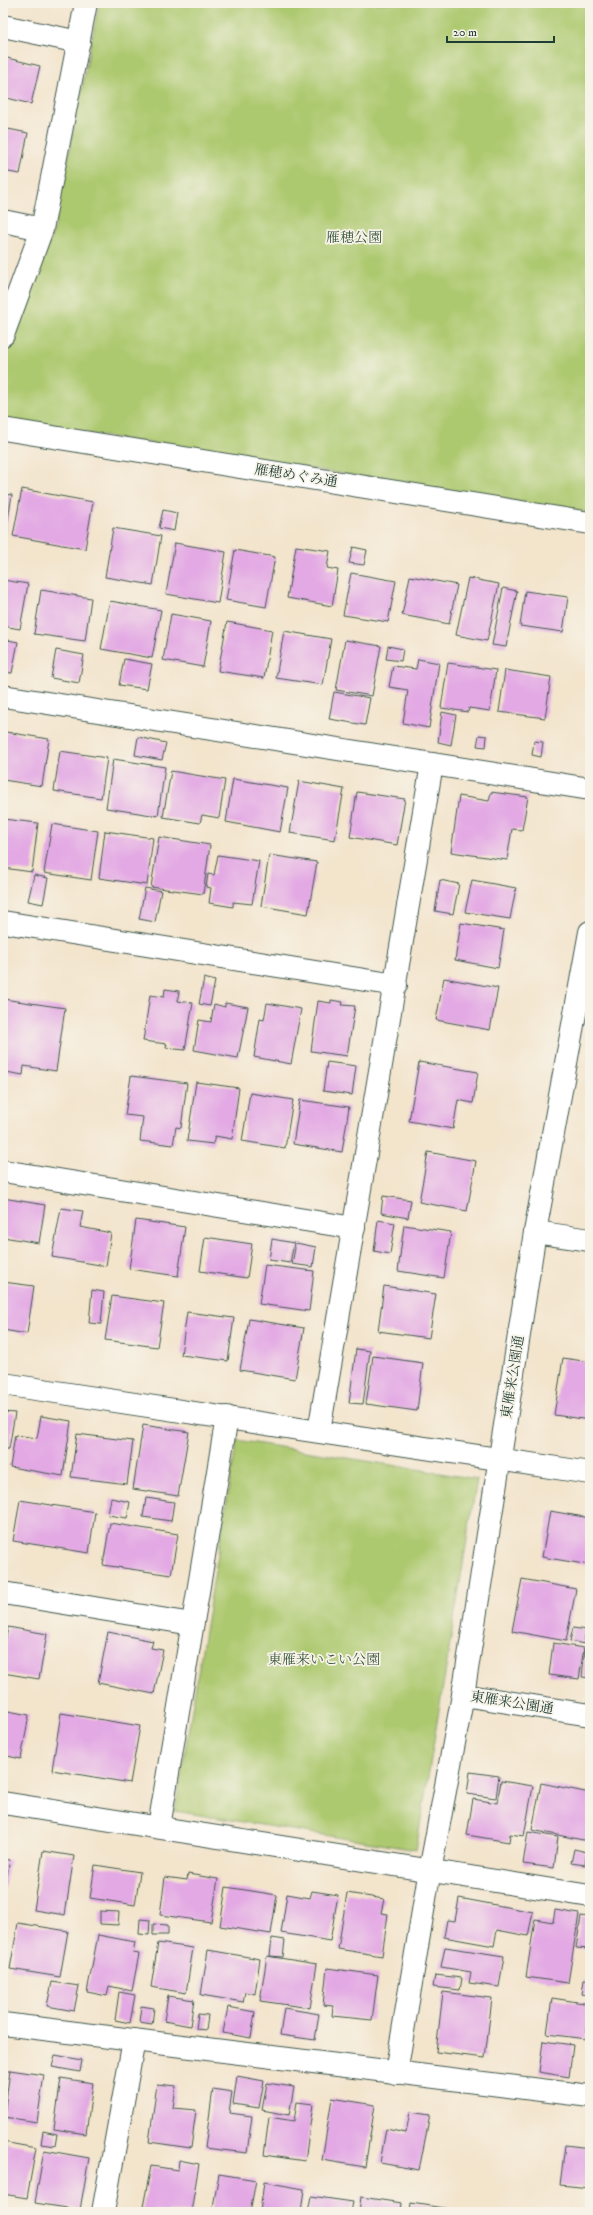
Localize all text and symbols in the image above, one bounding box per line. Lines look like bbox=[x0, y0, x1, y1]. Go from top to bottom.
scale bar bbox=[447, 18, 554, 44]
text: 20 m bbox=[453, 25, 477, 40]
park label: 雁穂公園 bbox=[326, 229, 382, 247]
street label: 雁穂めぐみ通 bbox=[253, 461, 339, 491]
street label: 東雁来公園通 bbox=[498, 1334, 528, 1420]
park label: 東雁来いこい公園 bbox=[268, 1651, 380, 1669]
street label: 東雁来公園通 bbox=[469, 1688, 555, 1718]

